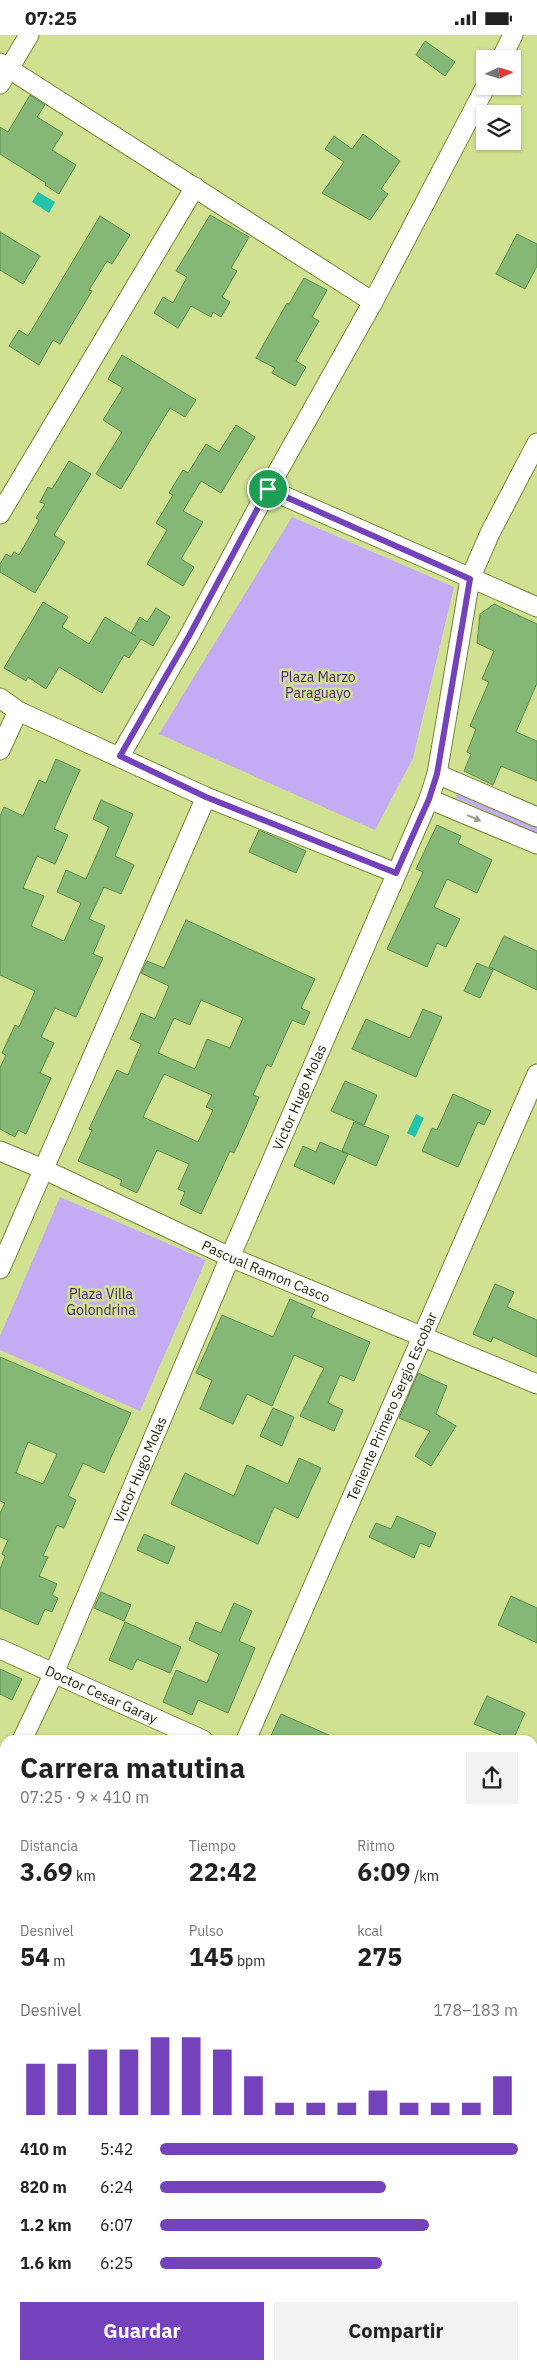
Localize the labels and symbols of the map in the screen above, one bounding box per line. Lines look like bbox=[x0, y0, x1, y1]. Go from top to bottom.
north arrow bbox=[476, 50, 521, 95]
pin bbox=[247, 468, 289, 510]
park label: Plaza Marzo Paraguayo bbox=[280, 668, 356, 702]
one-way arrow bbox=[467, 814, 481, 822]
street label: Victor Hugo Molas bbox=[268, 1041, 330, 1153]
street label: Pascual Ramon Casco bbox=[199, 1236, 333, 1307]
park label: Plaza Villa Golondrina bbox=[66, 1285, 136, 1319]
street label: Teniente Primero Sergio Escobar bbox=[343, 1309, 441, 1504]
street label: Victor Hugo Molas bbox=[110, 1414, 171, 1526]
street label: Doctor Cesar Garay bbox=[42, 1661, 160, 1727]

